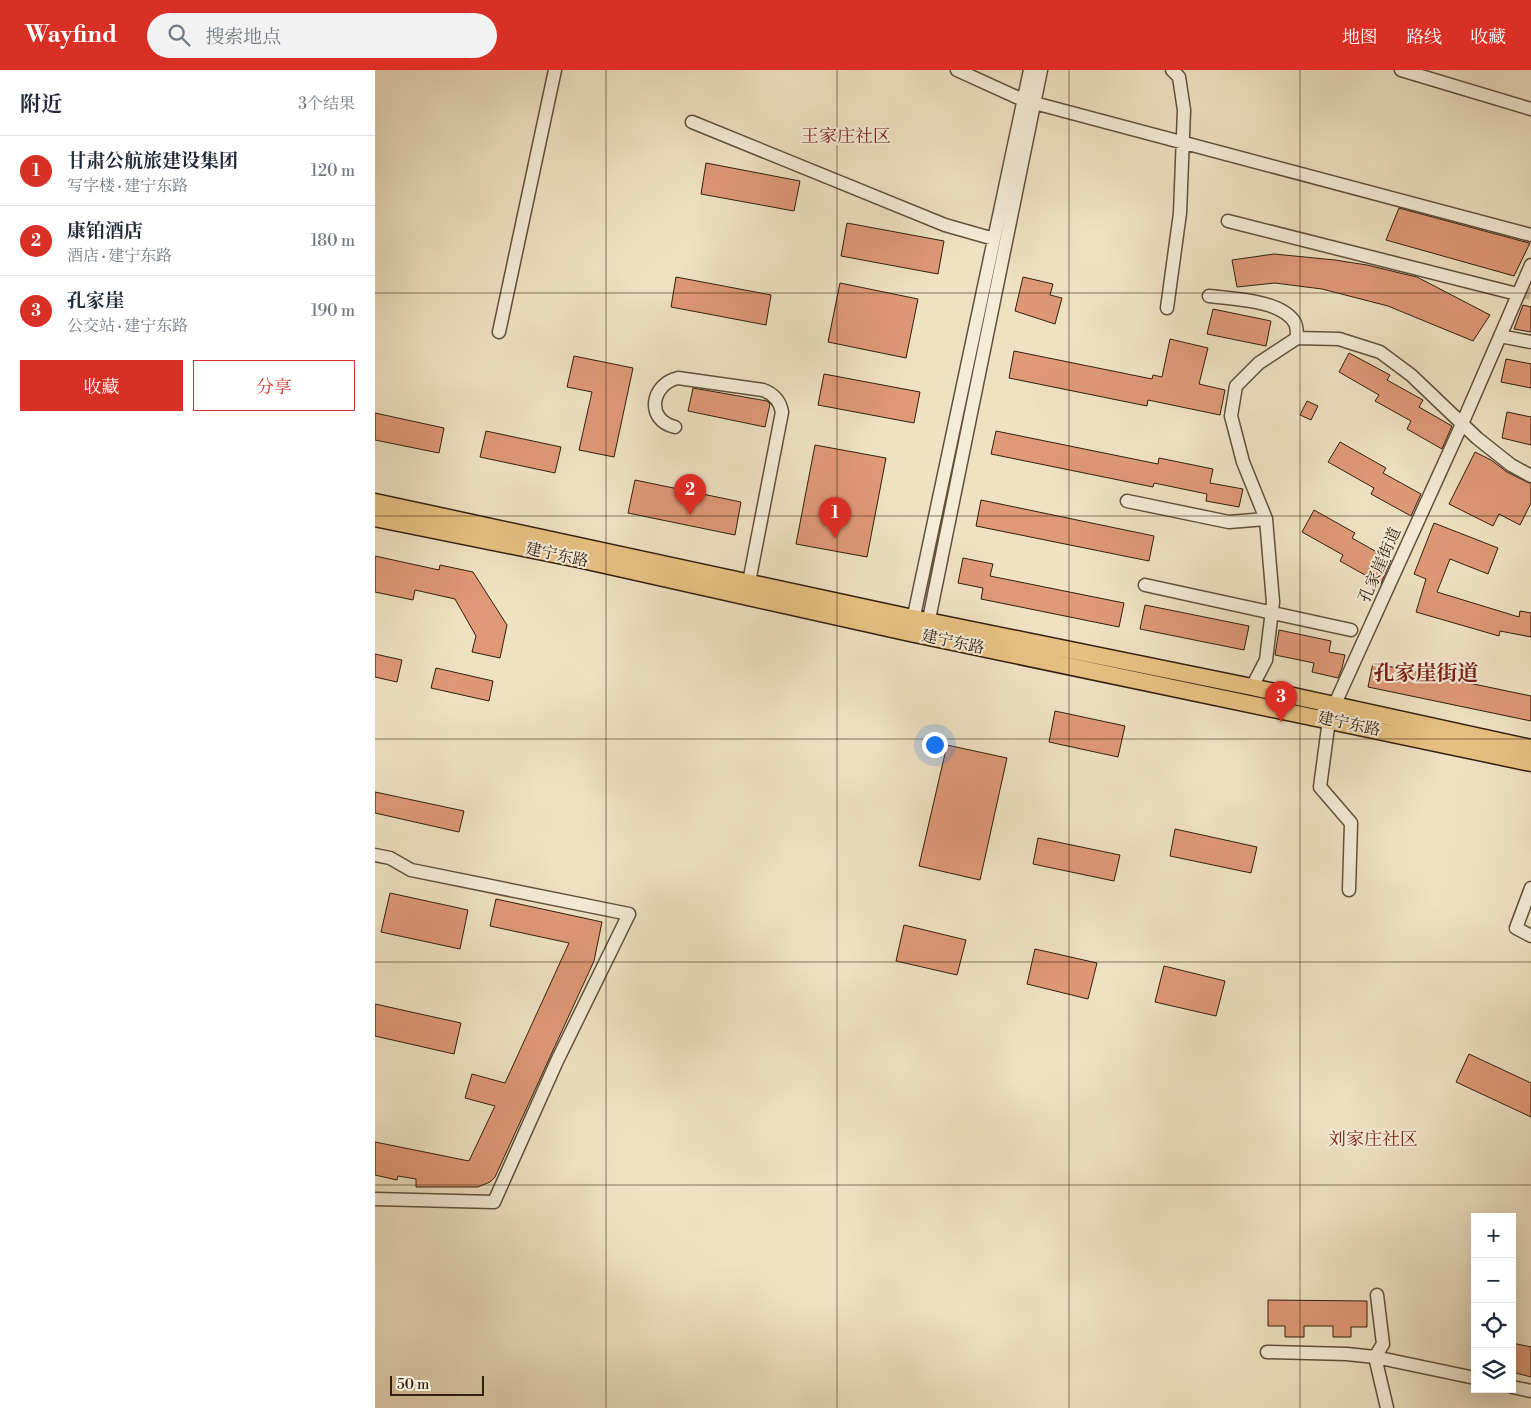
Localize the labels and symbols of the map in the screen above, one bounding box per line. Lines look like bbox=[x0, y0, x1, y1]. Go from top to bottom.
district label: 王家庄社区 bbox=[801, 125, 891, 148]
pin: 2 bbox=[674, 474, 706, 515]
pin: 1 bbox=[819, 497, 851, 538]
street label: 孔家崖街道 bbox=[1355, 524, 1405, 606]
street label: 建宁东路 bbox=[524, 539, 590, 571]
street label: 建宁东路 bbox=[920, 626, 986, 658]
district label: 孔家崖街道 bbox=[1374, 661, 1479, 687]
pin: 3 bbox=[1265, 681, 1297, 722]
street label: 建宁东路 bbox=[1316, 708, 1382, 740]
your location bbox=[922, 732, 948, 758]
district label: 刘家庄社区 bbox=[1328, 1128, 1418, 1151]
scale bar bbox=[390, 1373, 484, 1396]

